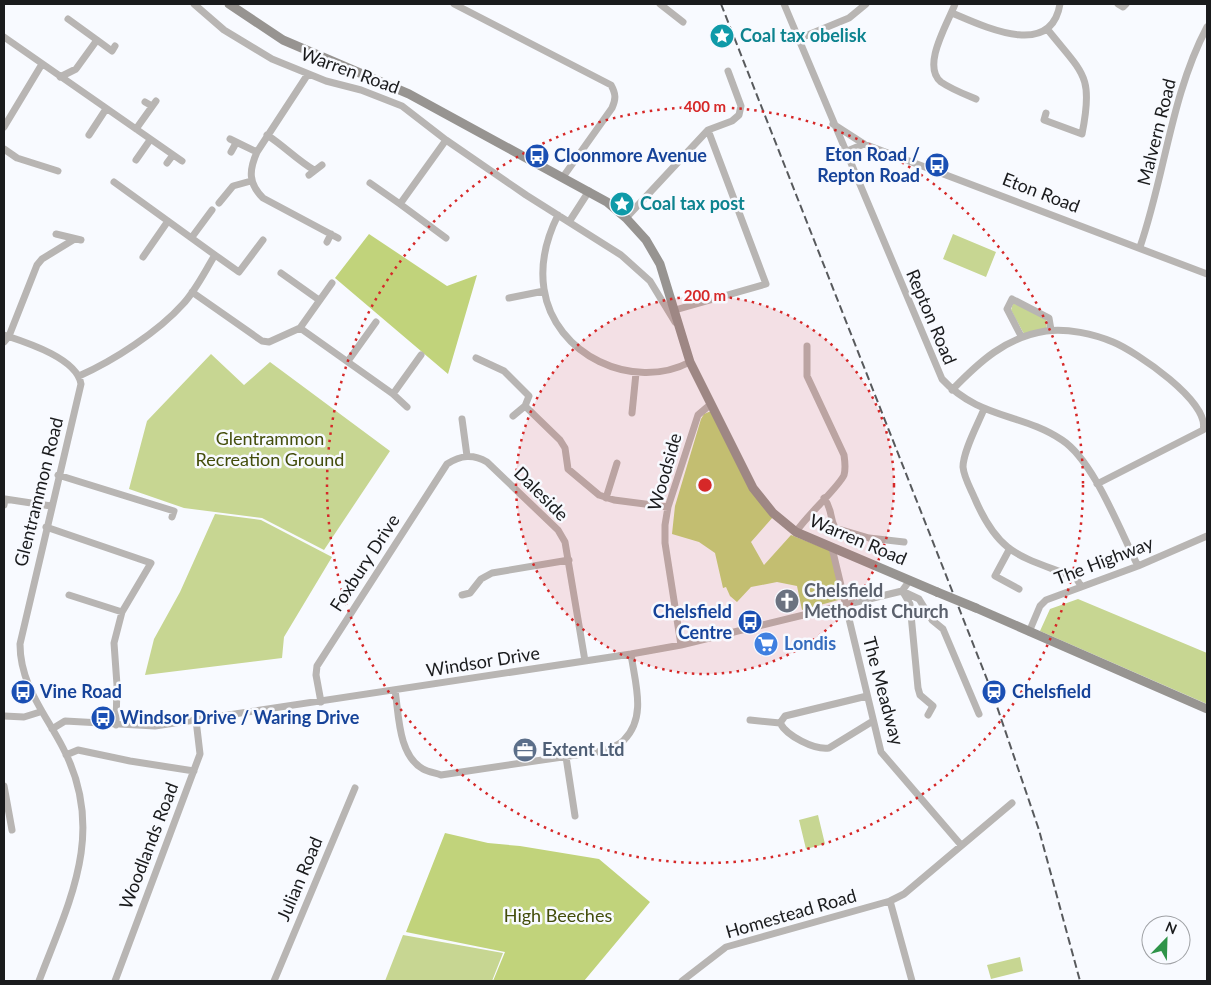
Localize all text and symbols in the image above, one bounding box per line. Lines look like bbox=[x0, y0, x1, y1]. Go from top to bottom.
place icon: Coal tax obelisk bbox=[709, 23, 735, 49]
place label: Coal tax obelisk bbox=[740, 24, 867, 46]
street label: Warren Road bbox=[298, 42, 403, 98]
street label: Malvern Road bbox=[1132, 76, 1180, 187]
text: 400 m bbox=[684, 97, 726, 115]
bus stop icon: Cloonmore Avenue bbox=[524, 143, 550, 169]
place label: Eton Road / Repton Road bbox=[817, 143, 920, 186]
place label: Cloonmore Avenue bbox=[554, 144, 707, 166]
bus stop icon: Eton Road / Repton Road bbox=[924, 152, 950, 178]
street label: Eton Road bbox=[1000, 167, 1083, 217]
place icon: Coal tax post bbox=[609, 191, 635, 217]
place label: Coal tax post bbox=[640, 192, 745, 214]
street label: Repton Road bbox=[902, 266, 962, 368]
text: 200 m bbox=[684, 286, 726, 304]
street label: Glentrammon Road bbox=[9, 415, 67, 569]
park label: Glentrammon Recreation Ground bbox=[196, 427, 344, 470]
street label: Woodside bbox=[642, 430, 686, 513]
street label: Daleside bbox=[510, 462, 573, 525]
centre of rings bbox=[696, 476, 714, 494]
street label: Warren Road bbox=[807, 509, 910, 569]
street label: Foxbury Drive bbox=[325, 510, 404, 615]
street label: The Highway bbox=[1051, 531, 1157, 589]
place label: Chelsfield Methodist Church bbox=[804, 579, 949, 622]
church icon: Chelsfield Methodist Church bbox=[774, 588, 800, 614]
place label: Chelsfield Centre bbox=[653, 600, 732, 643]
bus stop icon: Chelsfield Centre bbox=[737, 609, 763, 635]
supermarket icon: Londis bbox=[753, 631, 779, 657]
place label: Londis bbox=[784, 632, 836, 654]
street label: The Meadway bbox=[859, 634, 909, 748]
street label: Windsor Drive bbox=[424, 641, 541, 681]
bus stop icon: Vine Road bbox=[10, 679, 36, 705]
station icon: Chelsfield bbox=[981, 679, 1007, 705]
place label: Vine Road bbox=[39, 680, 122, 702]
place label: Chelsfield bbox=[1012, 680, 1091, 702]
bus stop icon: Windsor Drive / Waring Drive bbox=[90, 705, 116, 731]
place label: Windsor Drive / Waring Drive bbox=[120, 706, 360, 728]
office icon: Extent Ltd bbox=[512, 737, 538, 763]
place label: Extent Ltd bbox=[542, 738, 625, 760]
street label: Woodlands Road bbox=[114, 779, 182, 912]
street label: Julian Road bbox=[271, 833, 327, 924]
street label: Homestead Road bbox=[723, 884, 859, 942]
park label: High Beeches bbox=[504, 904, 612, 926]
north arrow bbox=[1141, 915, 1191, 965]
text: N bbox=[1163, 918, 1180, 938]

